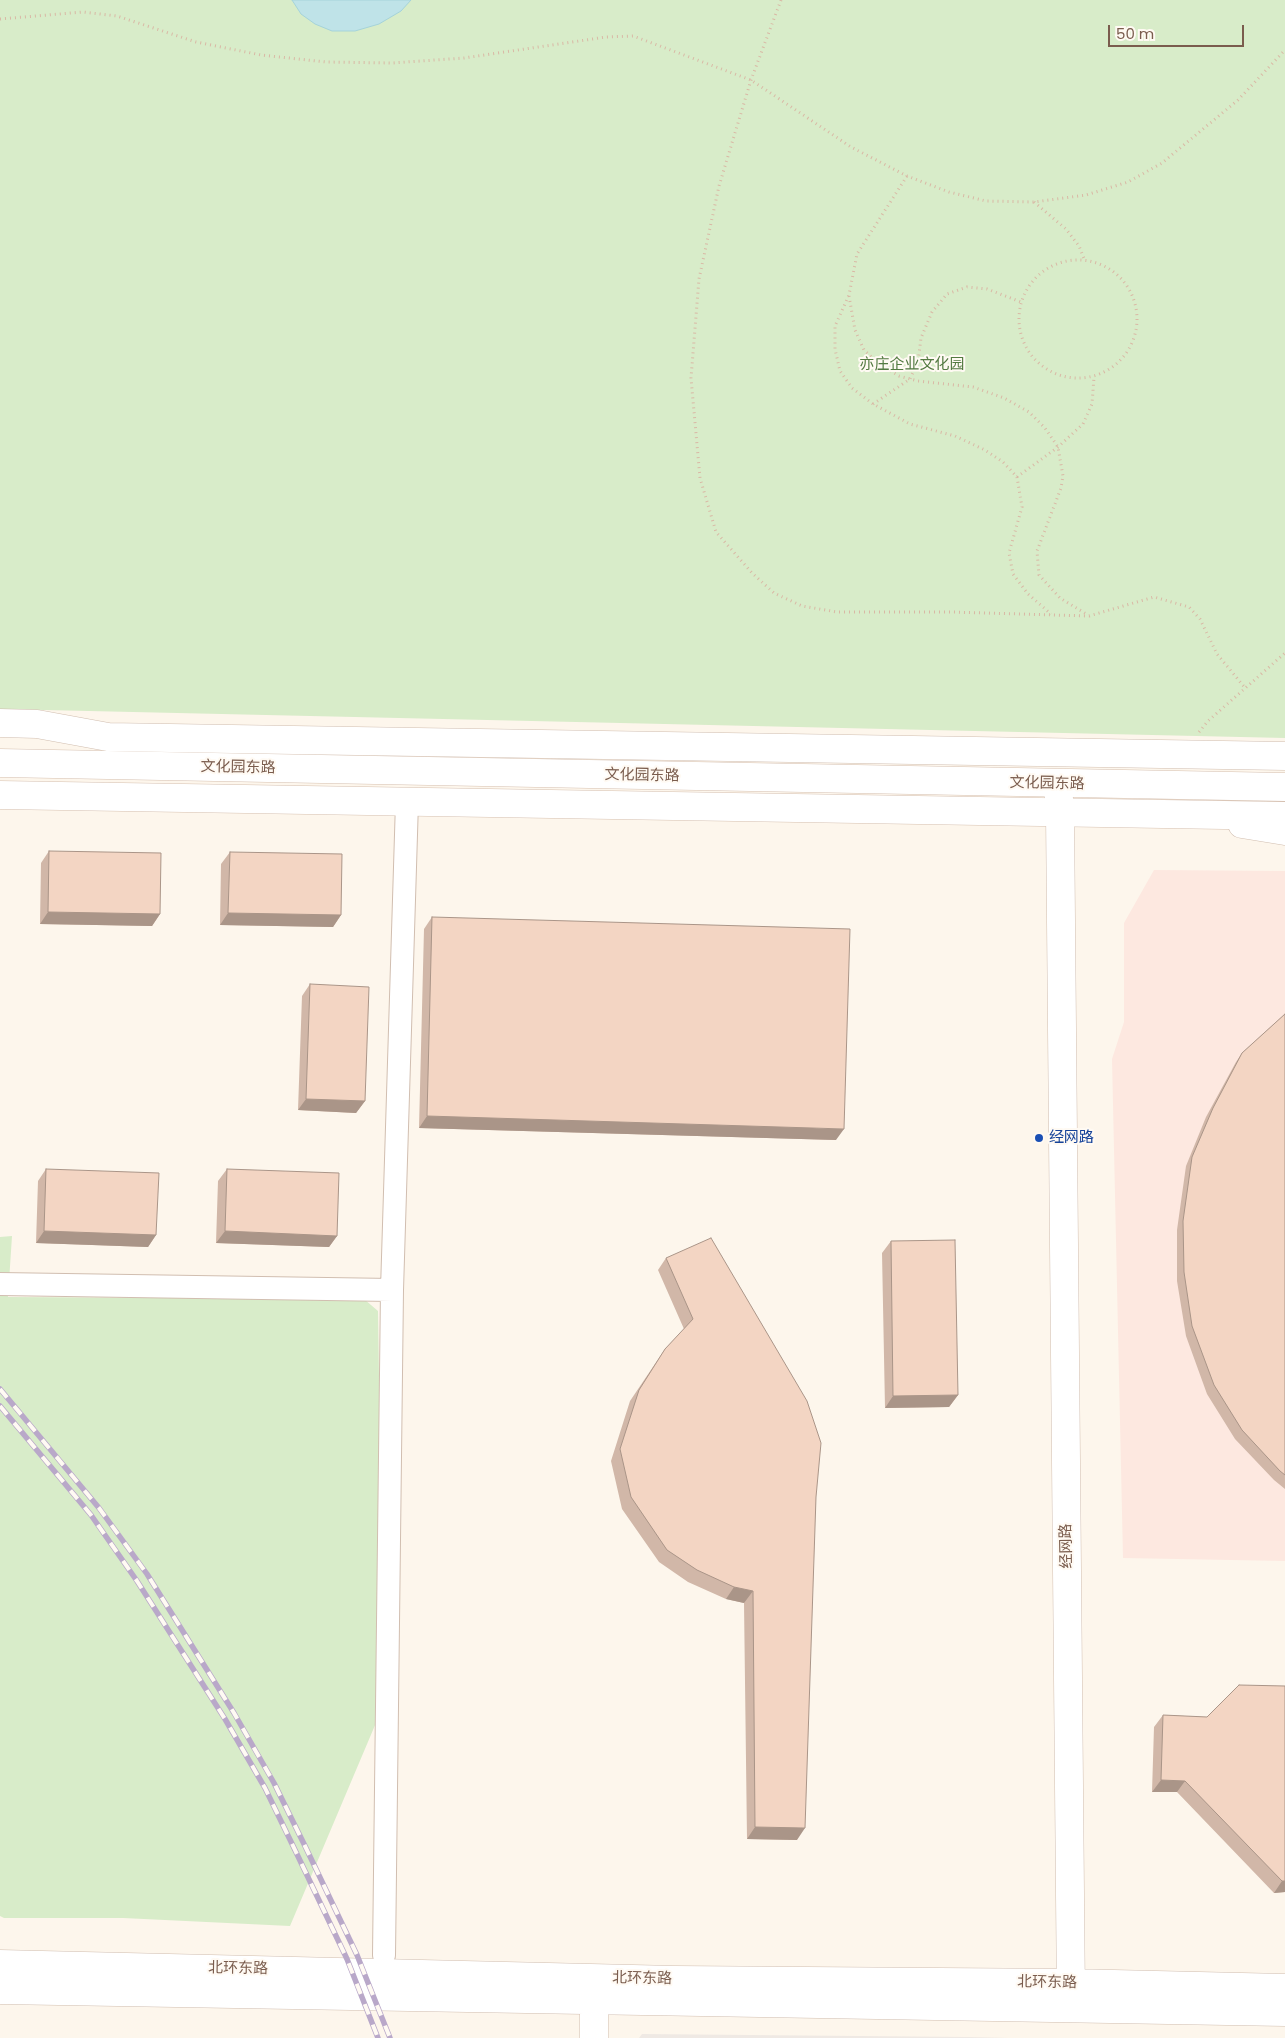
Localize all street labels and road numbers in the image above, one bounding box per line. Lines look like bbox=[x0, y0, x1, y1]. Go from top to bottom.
street label: 文化园东路 bbox=[200, 758, 276, 778]
street label: 文化园东路 bbox=[604, 766, 680, 786]
street label: 文化园东路 bbox=[1009, 774, 1085, 794]
street label: 经网路 bbox=[1058, 1523, 1076, 1569]
street label: 北环东路 bbox=[208, 1959, 268, 1979]
street label: 北环东路 bbox=[612, 1969, 672, 1989]
street label: 北环东路 bbox=[1017, 1973, 1077, 1993]

